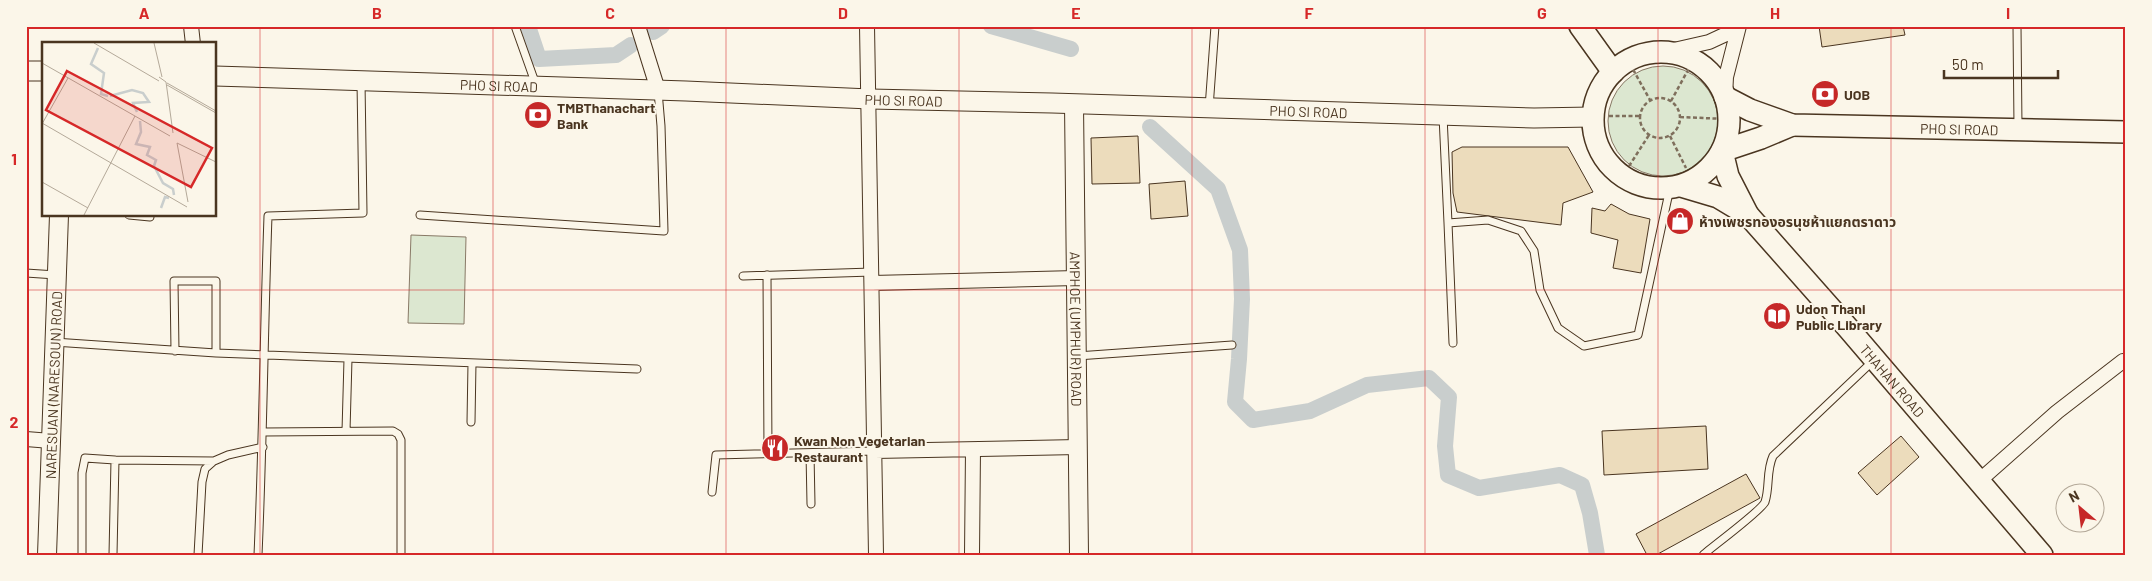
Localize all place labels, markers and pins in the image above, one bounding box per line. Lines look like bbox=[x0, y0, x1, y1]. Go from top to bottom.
bank icon: UOB bbox=[1810, 79, 1840, 109]
place label: UOB bbox=[1844, 86, 1870, 103]
place label: TMBThanachart Bank bbox=[557, 99, 655, 132]
bank icon: TMBThanachart Bank bbox=[523, 100, 553, 130]
shop icon: ห้างเพชรทองอรนุชห้าแยกตราดาว bbox=[1665, 206, 1695, 236]
place label: ห้างเพชรทองอรนุชห้าแยกตราดาว bbox=[1699, 213, 1896, 231]
place label: Udon Thani Public Library bbox=[1796, 300, 1882, 333]
library icon: Udon Thani Public Library bbox=[1762, 301, 1792, 331]
place label: Kwan Non Vegetarian Restaurant bbox=[794, 432, 926, 465]
restaurant icon: Kwan Non Vegetarian Restaurant bbox=[760, 433, 790, 463]

